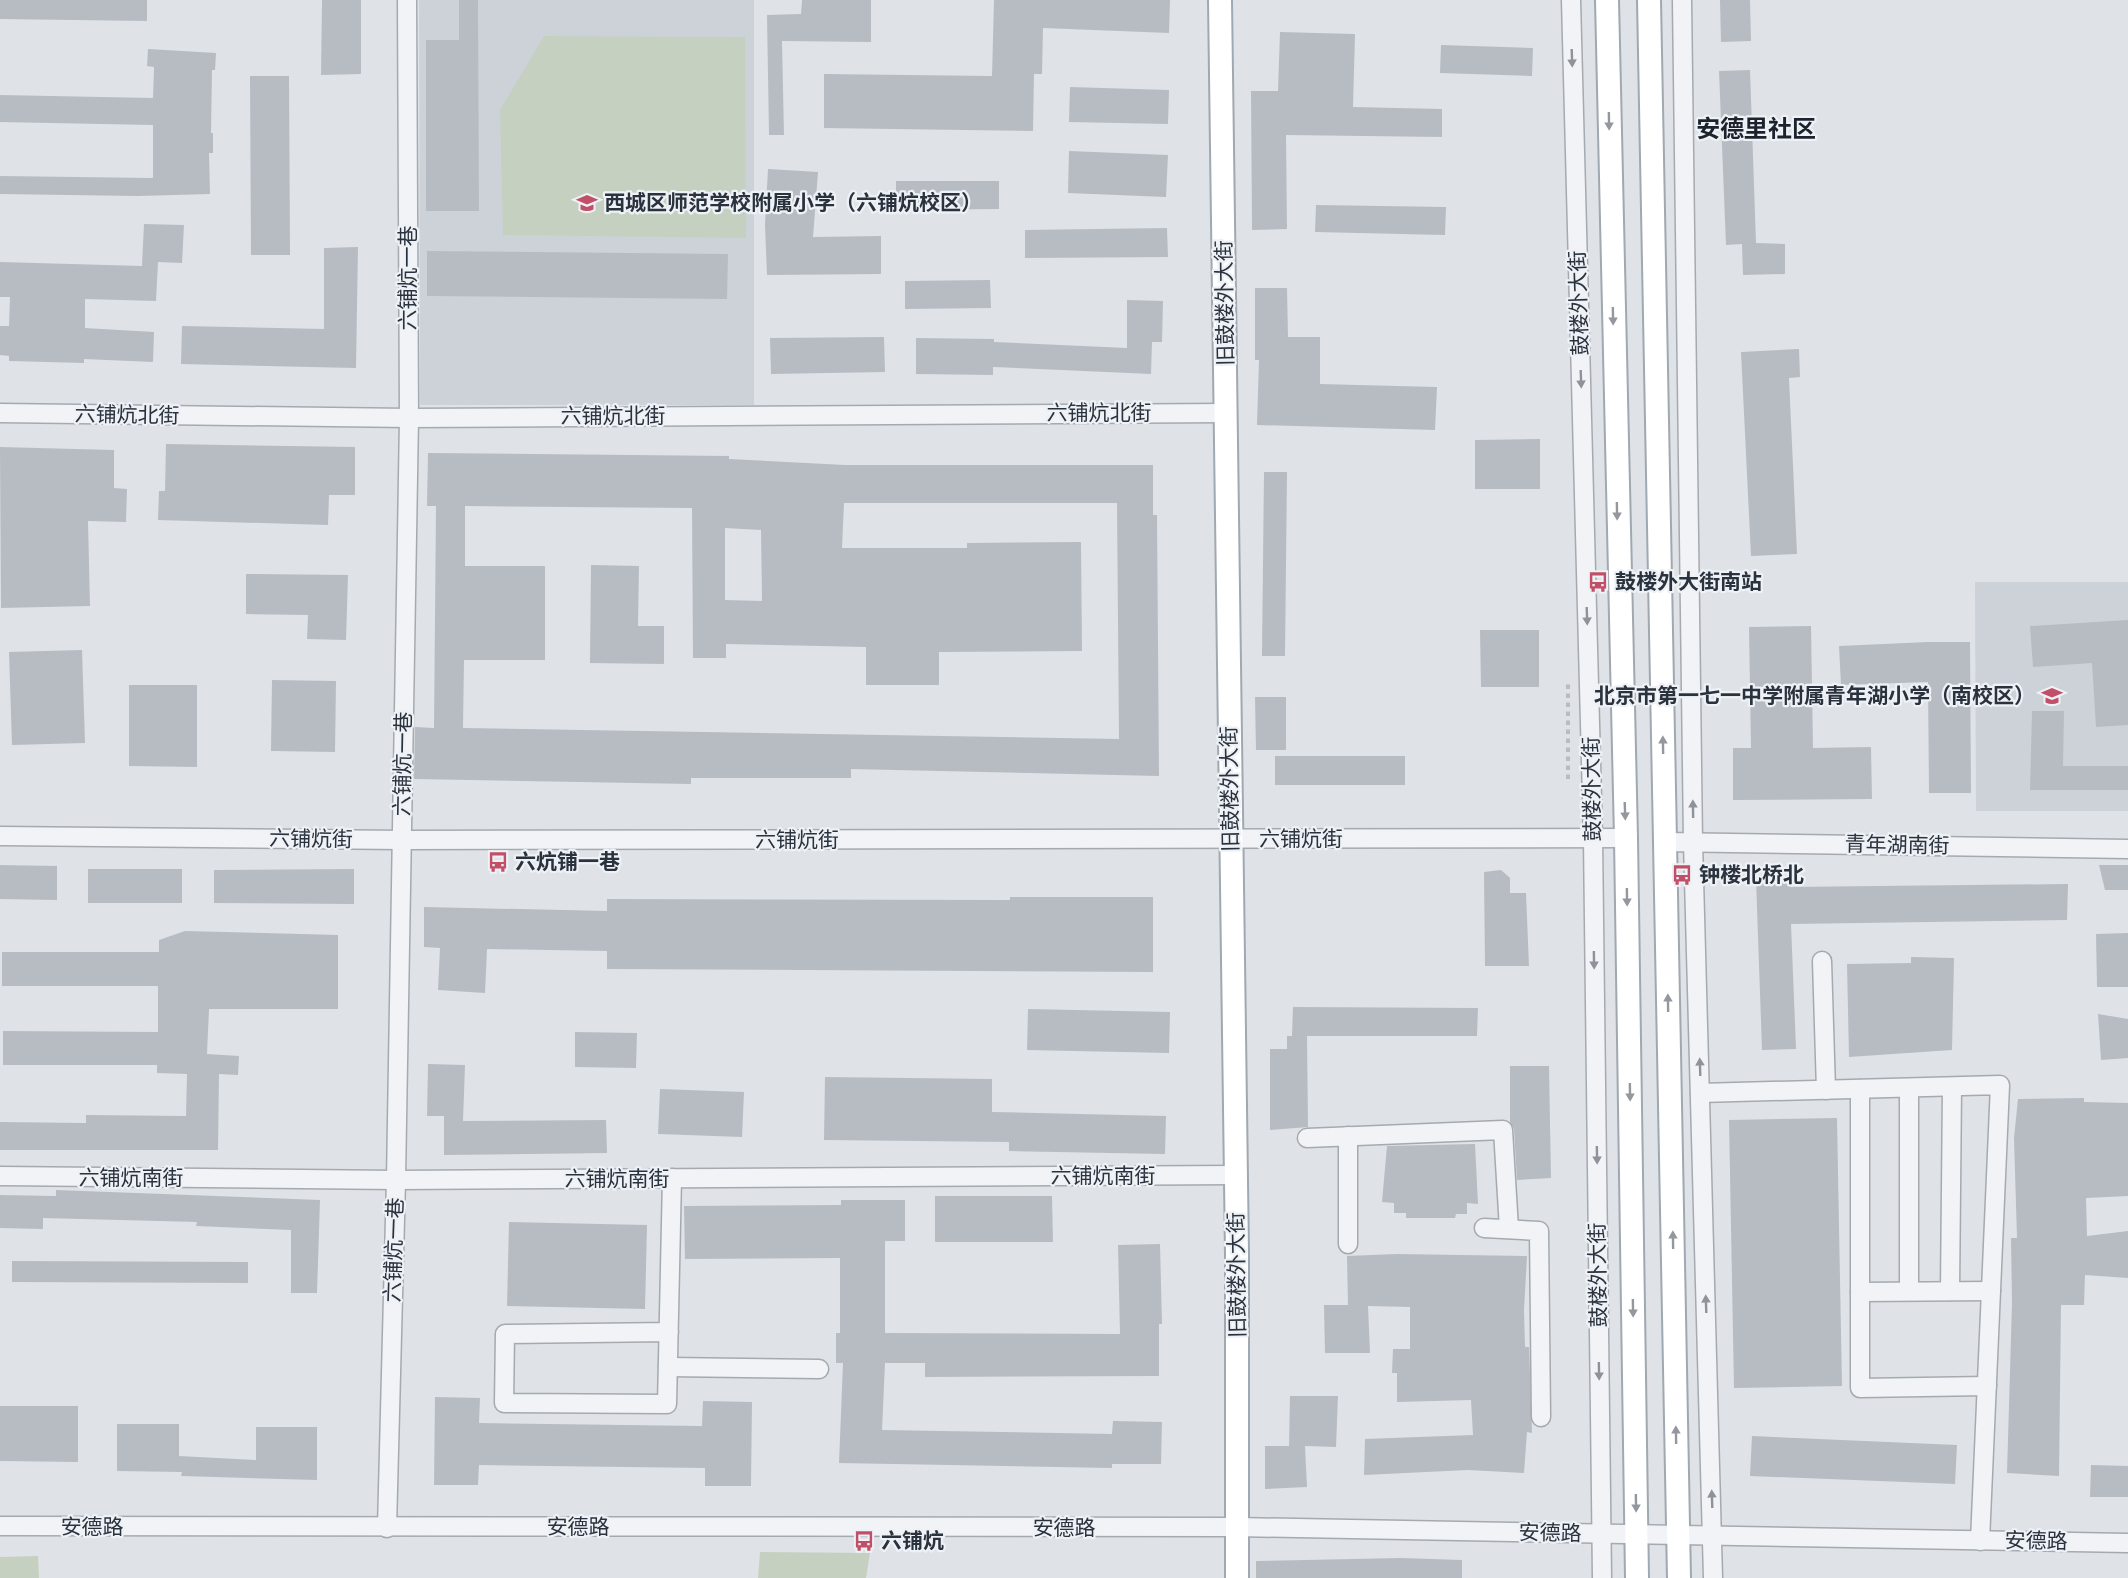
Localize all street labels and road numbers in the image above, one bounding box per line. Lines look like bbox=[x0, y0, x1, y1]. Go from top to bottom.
street label: 六铺炕一巷 bbox=[394, 226, 421, 331]
street label: 旧鼓楼外大街 bbox=[1210, 240, 1239, 366]
street label: 鼓楼外大街 bbox=[1563, 250, 1594, 356]
street label: 六铺炕北街 bbox=[1047, 399, 1152, 426]
street label: 六铺炕北街 bbox=[74, 400, 180, 429]
street label: 六铺炕北街 bbox=[561, 402, 666, 429]
street label: 六铺炕一巷 bbox=[388, 711, 417, 817]
street label: 旧鼓楼外大街 bbox=[1215, 726, 1244, 852]
street label: 鼓楼外大街 bbox=[1577, 736, 1606, 842]
street label: 六铺炕街 bbox=[269, 824, 353, 853]
street label: 六铺炕街 bbox=[1259, 825, 1343, 852]
street label: 六铺炕街 bbox=[755, 826, 839, 853]
street label: 青年湖南街 bbox=[1844, 830, 1950, 859]
street label: 六铺炕南街 bbox=[1051, 1162, 1156, 1189]
street label: 六铺炕南街 bbox=[79, 1164, 184, 1191]
street label: 六铺炕南街 bbox=[565, 1165, 670, 1192]
street label: 六铺炕一巷 bbox=[378, 1197, 409, 1303]
street label: 旧鼓楼外大街 bbox=[1222, 1212, 1251, 1338]
street label: 鼓楼外大街 bbox=[1583, 1222, 1612, 1328]
street label: 安德路 bbox=[61, 1513, 124, 1540]
street label: 安德路 bbox=[547, 1513, 610, 1540]
street label: 安德路 bbox=[1033, 1514, 1096, 1541]
street label: 安德路 bbox=[1518, 1518, 1582, 1547]
street label: 安德路 bbox=[2004, 1526, 2068, 1555]

